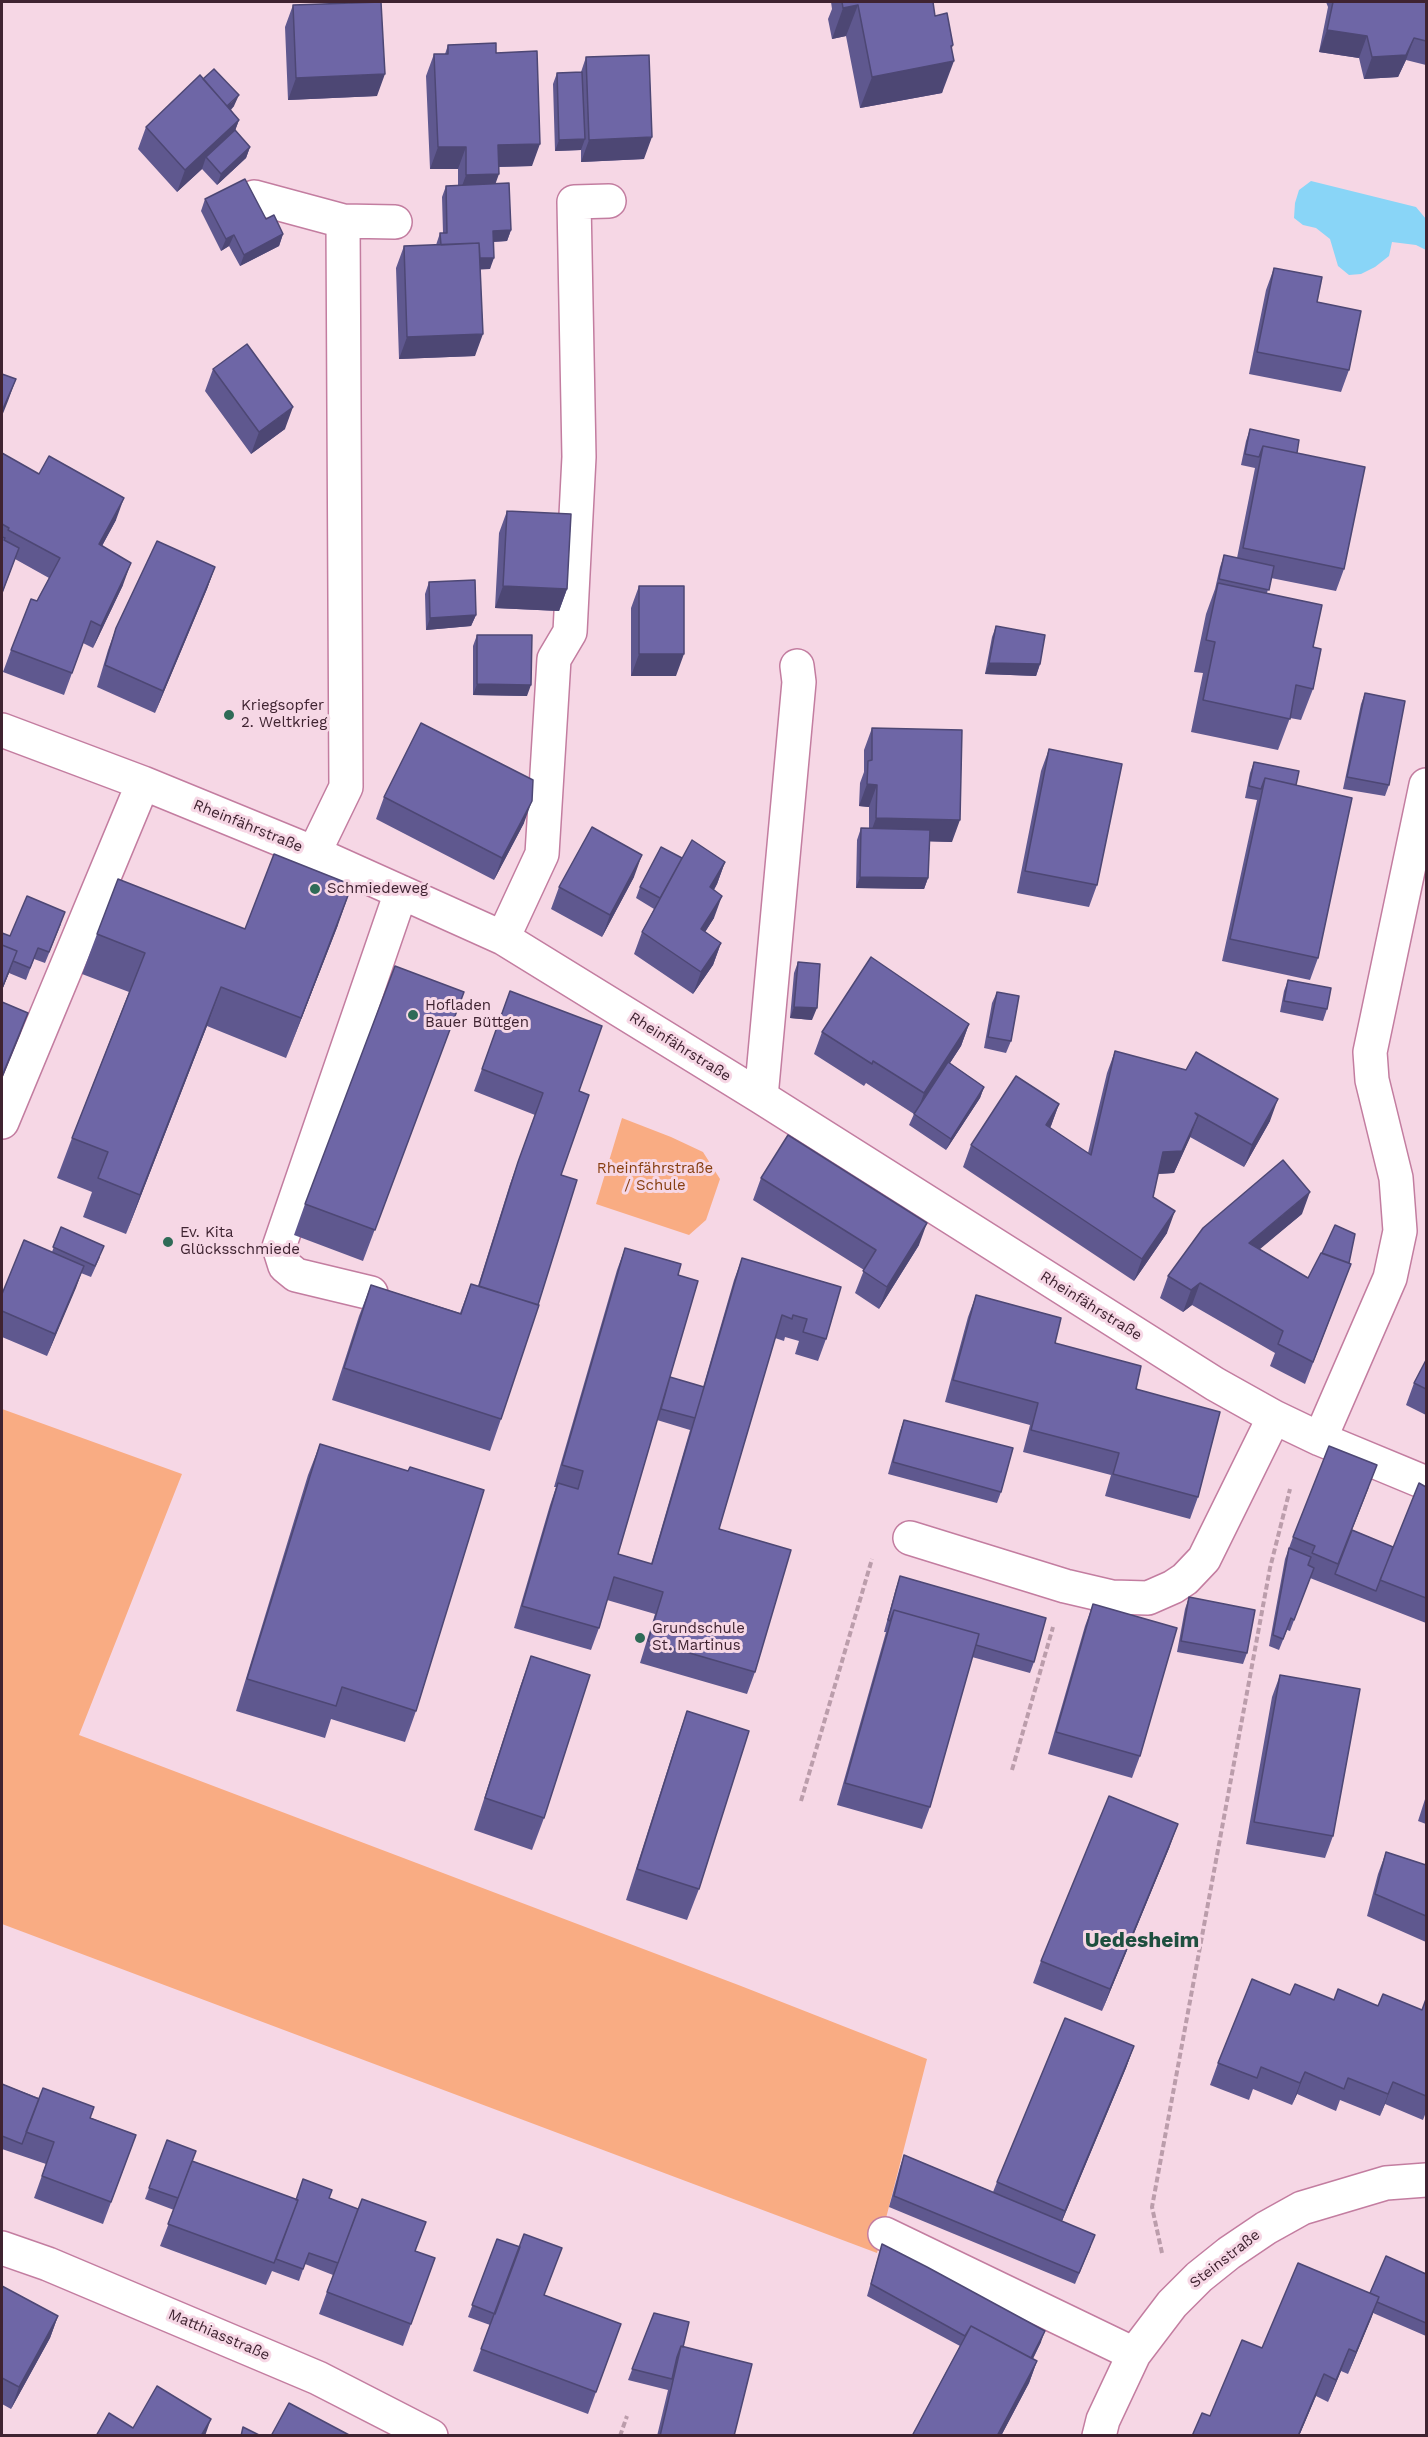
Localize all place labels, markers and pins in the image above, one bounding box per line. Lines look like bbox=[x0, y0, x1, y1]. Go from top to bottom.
place label: Kriegsopfer 2. Weltkrieg bbox=[241, 697, 327, 732]
marker: Kriegsopfer 2. Weltkrieg bbox=[222, 708, 236, 722]
place label: Schmiedeweg bbox=[327, 880, 428, 898]
marker: Schmiedeweg bbox=[308, 882, 322, 896]
place label: Hofladen Bauer Büttgen bbox=[425, 997, 529, 1032]
marker: Hofladen Bauer Büttgen bbox=[406, 1008, 420, 1022]
place label: Ev. Kita Glücksschmiede bbox=[180, 1224, 300, 1259]
marker: Ev. Kita Glücksschmiede bbox=[161, 1235, 175, 1249]
place label: Grundschule St. Martinus bbox=[652, 1620, 745, 1655]
marker: Grundschule St. Martinus bbox=[633, 1631, 647, 1645]

